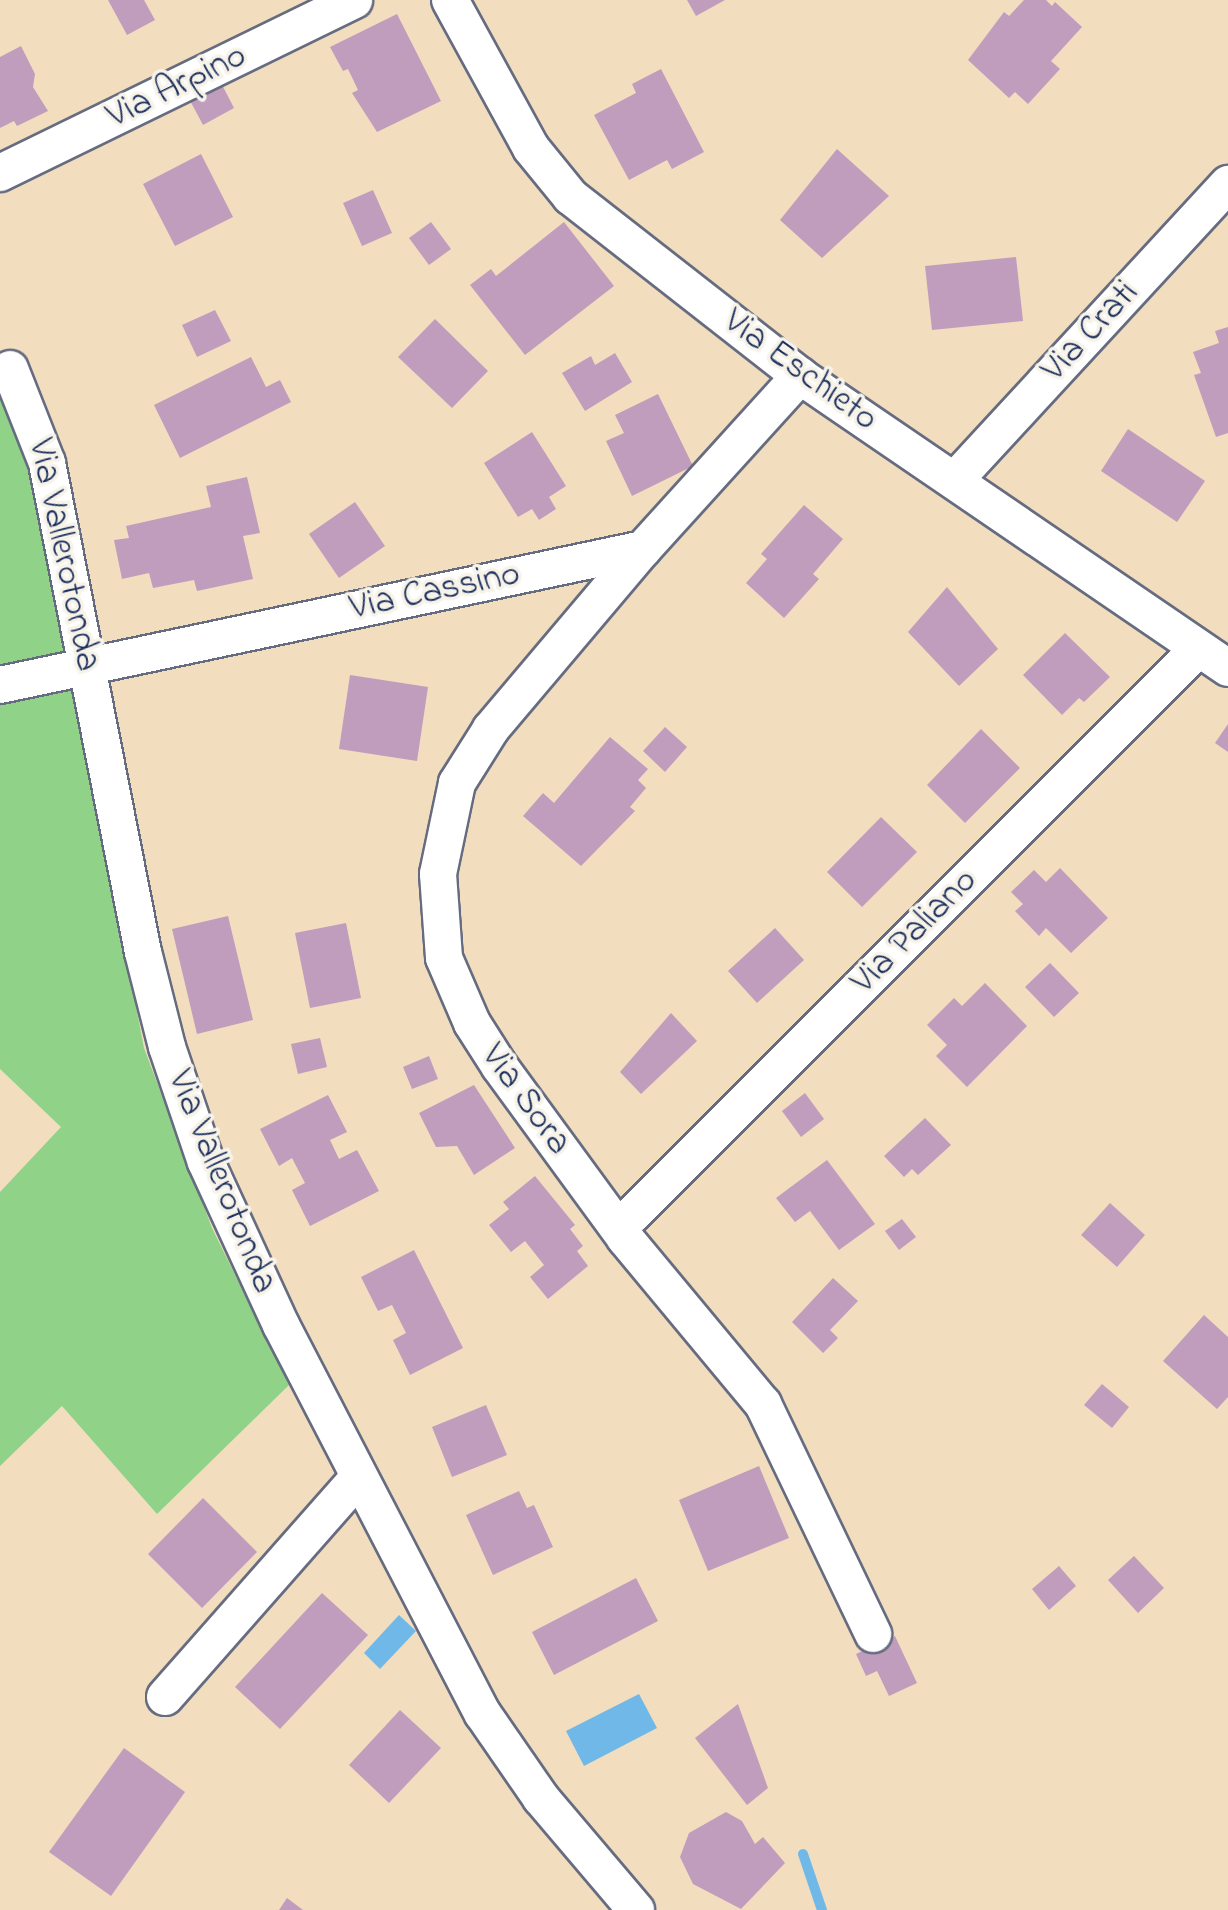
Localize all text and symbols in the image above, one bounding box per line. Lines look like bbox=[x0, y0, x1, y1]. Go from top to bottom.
street label: Via Arpino bbox=[100, 35, 254, 139]
street label: Via Crati bbox=[1033, 272, 1149, 392]
street label: Via Eschieto bbox=[714, 301, 886, 441]
street label: Via Vallerotonda bbox=[17, 435, 109, 675]
street label: Via Cassino bbox=[346, 553, 524, 631]
street label: Via Paliano bbox=[843, 860, 987, 1004]
street label: Via Sora bbox=[470, 1036, 580, 1164]
street label: Via Vallerotonda bbox=[157, 1064, 285, 1300]

